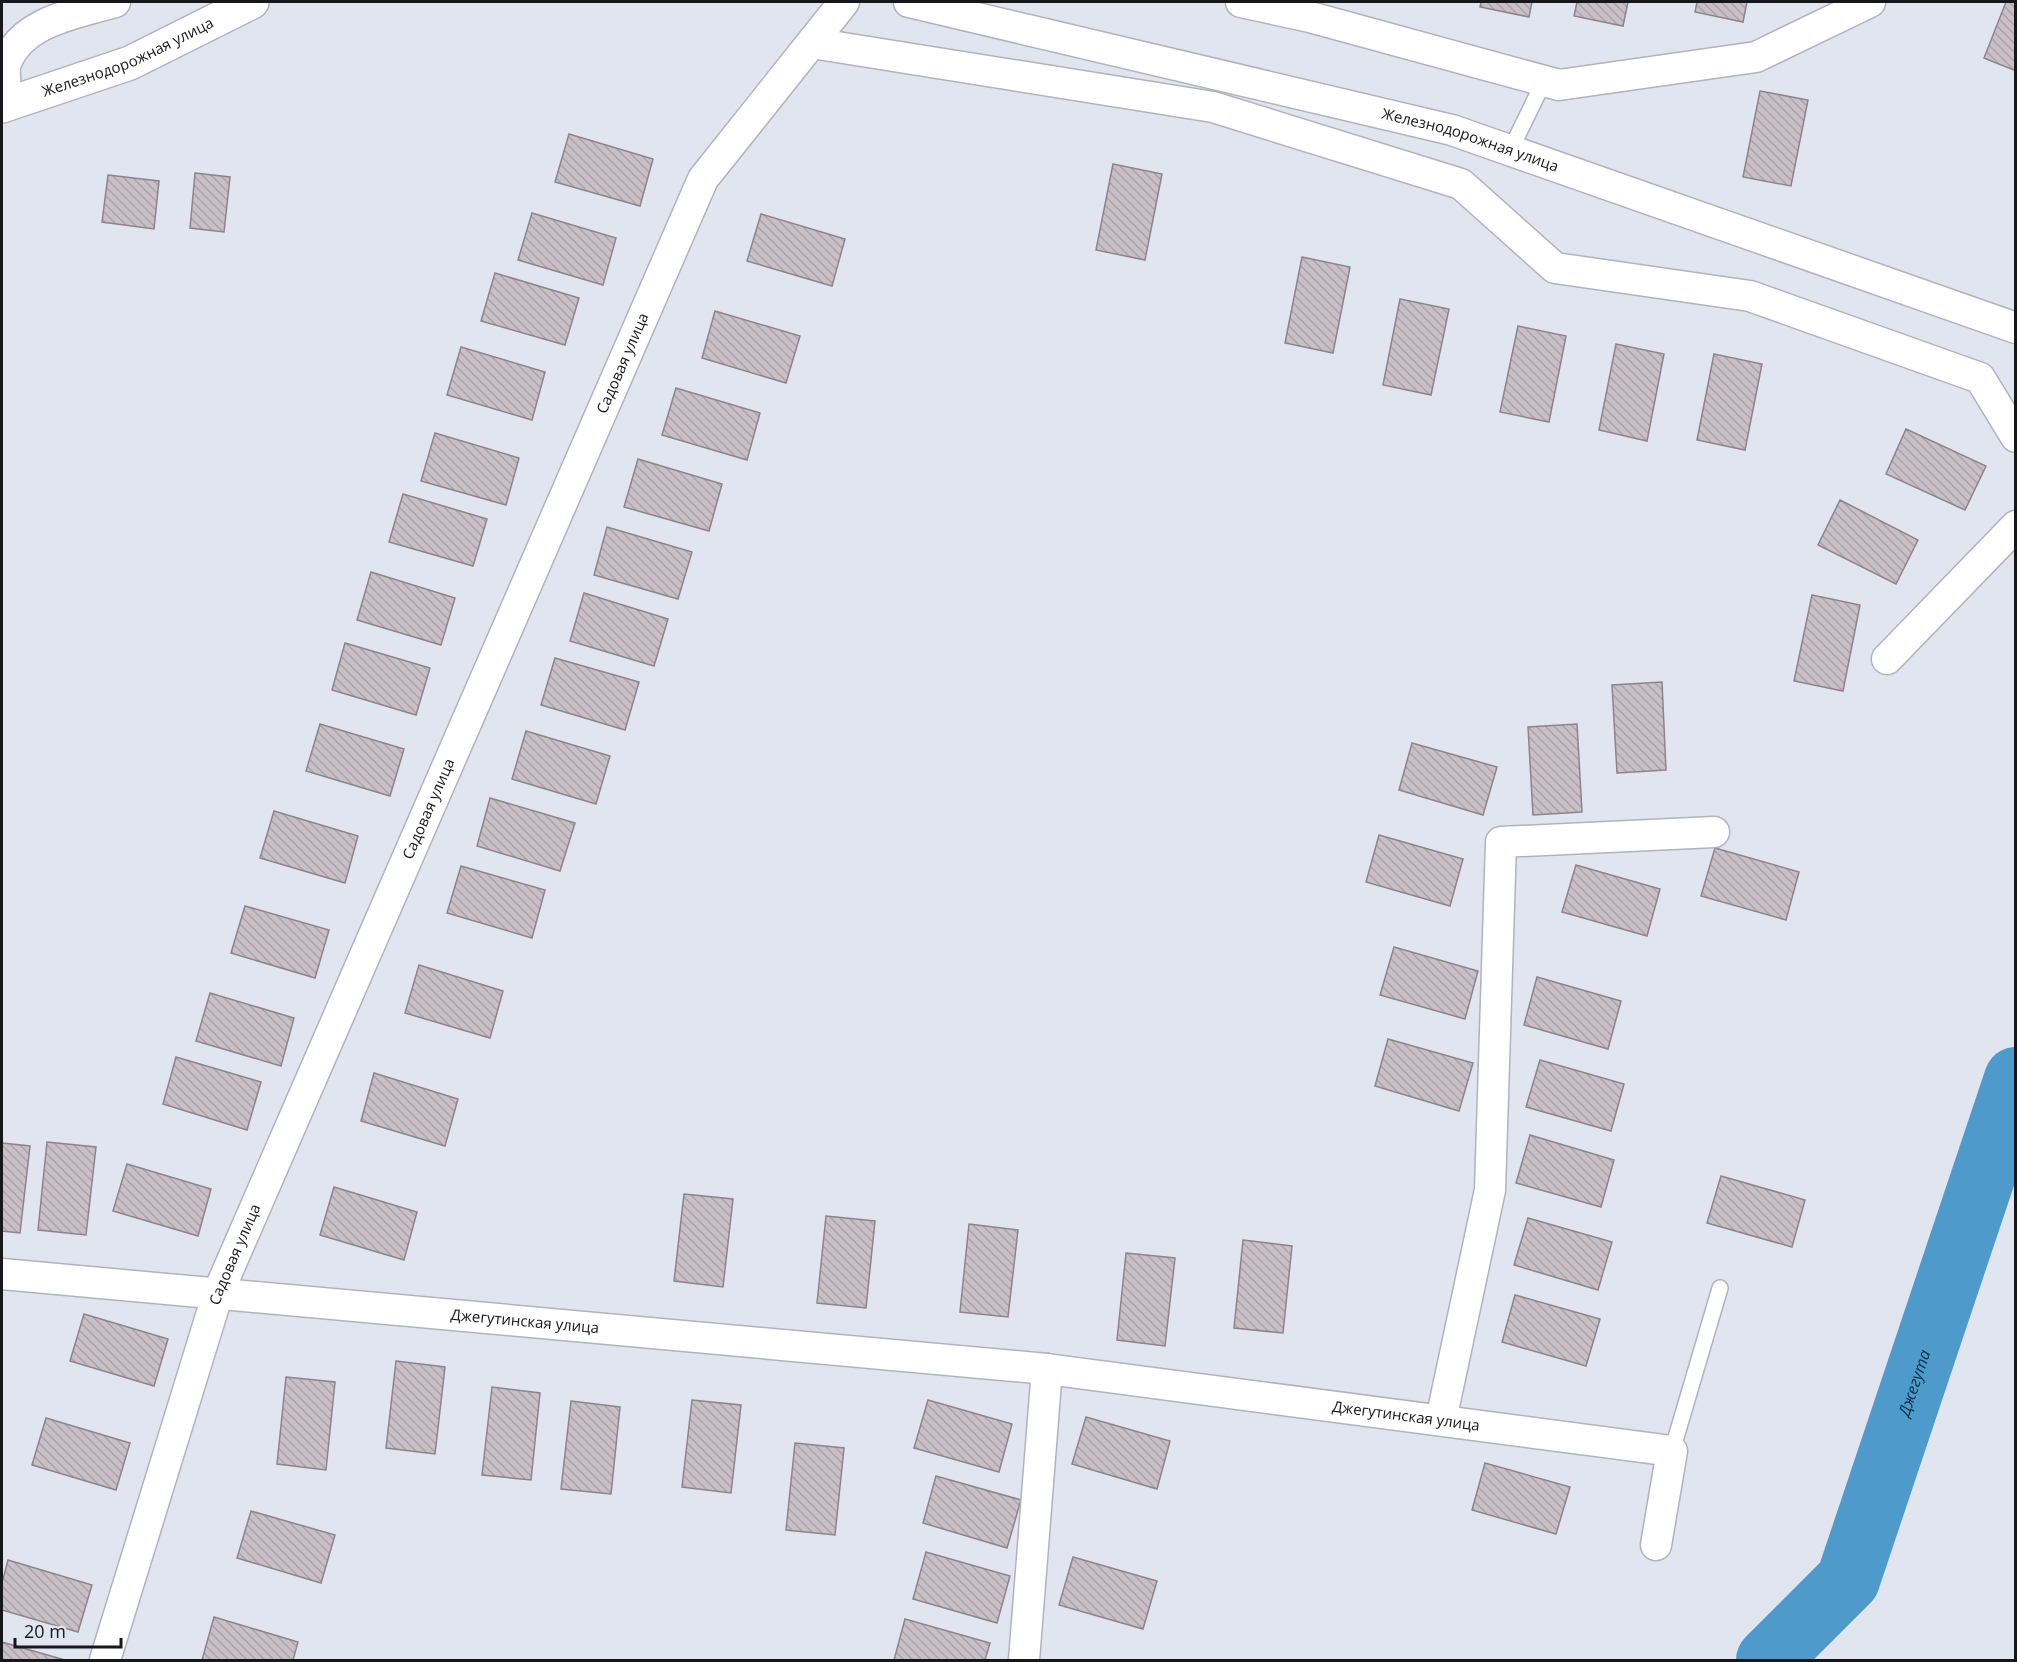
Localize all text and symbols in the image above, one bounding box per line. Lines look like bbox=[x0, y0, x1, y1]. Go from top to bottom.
street label: Железнодорожная улица bbox=[39, 12, 216, 101]
street label: Железнодорожная улица bbox=[1380, 103, 1562, 176]
street label: Садовая улица bbox=[591, 309, 653, 416]
street label: Садовая улица bbox=[397, 755, 459, 862]
street label: Садовая улица bbox=[204, 1201, 265, 1307]
street label: Джегутинская улица bbox=[450, 1304, 600, 1337]
water label: Джегута bbox=[1892, 1347, 1935, 1421]
street label: Джегутинская улица bbox=[1331, 1396, 1481, 1435]
scale bar bbox=[15, 1611, 122, 1649]
text: 20 m bbox=[24, 1619, 66, 1643]

